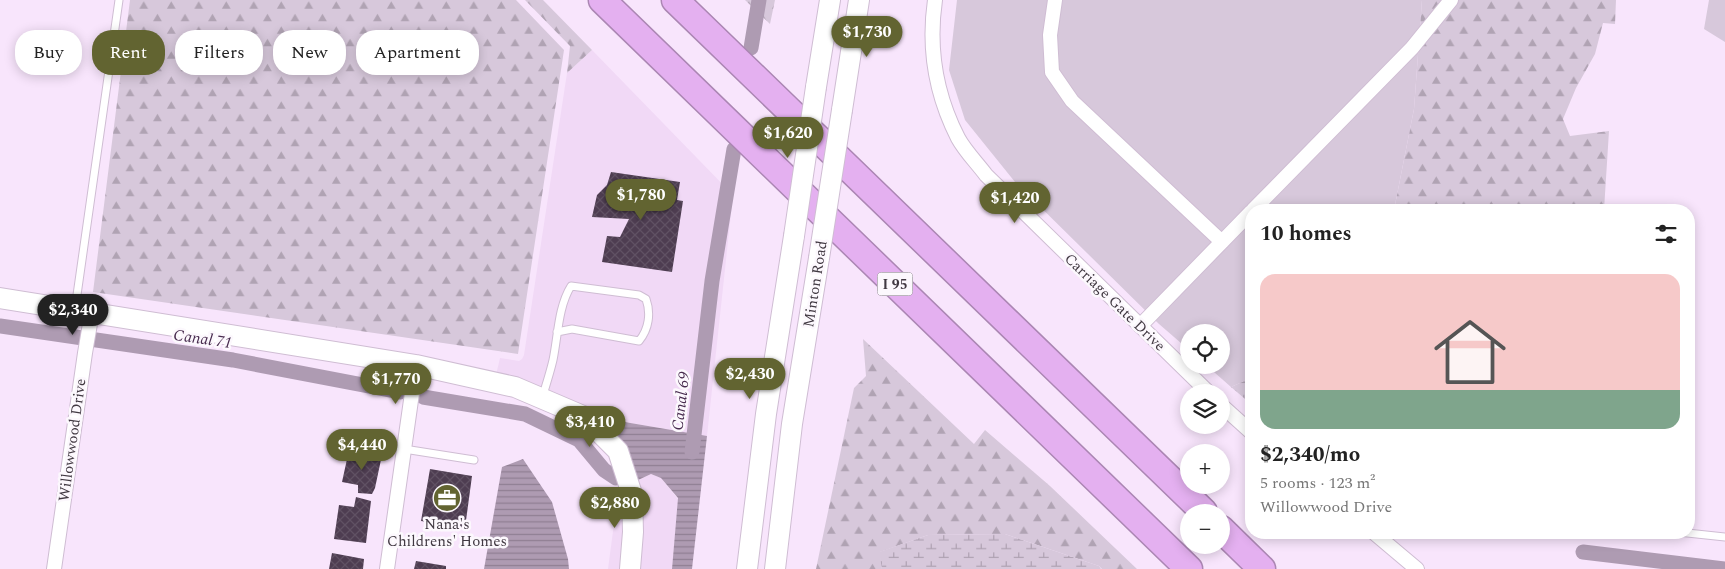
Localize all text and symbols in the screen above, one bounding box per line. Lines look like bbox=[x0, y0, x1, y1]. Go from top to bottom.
pin: $1,730 bbox=[826, 15, 908, 58]
text: $1,730 bbox=[842, 20, 892, 44]
chip: Buy bbox=[15, 30, 82, 75]
chip: Rent bbox=[92, 30, 165, 75]
chip: Filters bbox=[175, 30, 263, 75]
chip: New bbox=[273, 30, 346, 75]
chip: Apartment bbox=[356, 30, 479, 75]
pin: $1,620 bbox=[747, 116, 829, 159]
text: $1,620 bbox=[763, 121, 813, 145]
pin: $1,780 bbox=[600, 178, 682, 221]
pin: $1,420 bbox=[974, 182, 1056, 224]
text: $1,780 bbox=[616, 183, 666, 207]
text: $1,420 bbox=[990, 186, 1040, 210]
text: 10 homes bbox=[1260, 218, 1352, 250]
icon: filters bbox=[1652, 220, 1680, 248]
street label: Minton Road bbox=[797, 239, 834, 329]
street label: Carriage Gate Drive bbox=[1059, 248, 1170, 357]
road number: I 95 bbox=[878, 272, 912, 296]
pin: $2,340 bbox=[32, 294, 114, 336]
text: $2,340 bbox=[48, 298, 98, 322]
icon: home bbox=[1425, 307, 1515, 397]
water label: Canal 71 bbox=[172, 323, 234, 355]
map controls bbox=[1180, 324, 1230, 554]
button: locate bbox=[1180, 324, 1230, 374]
pin: $2,430 bbox=[709, 358, 791, 400]
pin: $1,770 bbox=[355, 362, 437, 405]
text: $2,430 bbox=[725, 362, 775, 386]
text: $1,770 bbox=[371, 367, 421, 391]
water label: Canal 69 bbox=[665, 370, 697, 432]
street label: Willowwood Drive bbox=[52, 377, 93, 503]
button: layers bbox=[1180, 384, 1230, 434]
pin: $3,410 bbox=[549, 406, 631, 448]
text: $3,410 bbox=[565, 410, 615, 434]
pin: $4,440 bbox=[321, 428, 403, 471]
text: $4,440 bbox=[337, 433, 387, 457]
text: $2,340/mo bbox=[1260, 439, 1360, 471]
button: + bbox=[1180, 444, 1230, 494]
text: 5 rooms · 123 m² bbox=[1260, 471, 1375, 495]
office icon: Nana's Childrens' Homes bbox=[432, 483, 462, 513]
pin: $2,880 bbox=[574, 486, 656, 529]
text: $2,880 bbox=[590, 491, 640, 515]
text: Willowwood Drive bbox=[1260, 495, 1392, 519]
button: − bbox=[1180, 504, 1230, 554]
place label: Nana's Childrens' Homes bbox=[387, 513, 507, 553]

